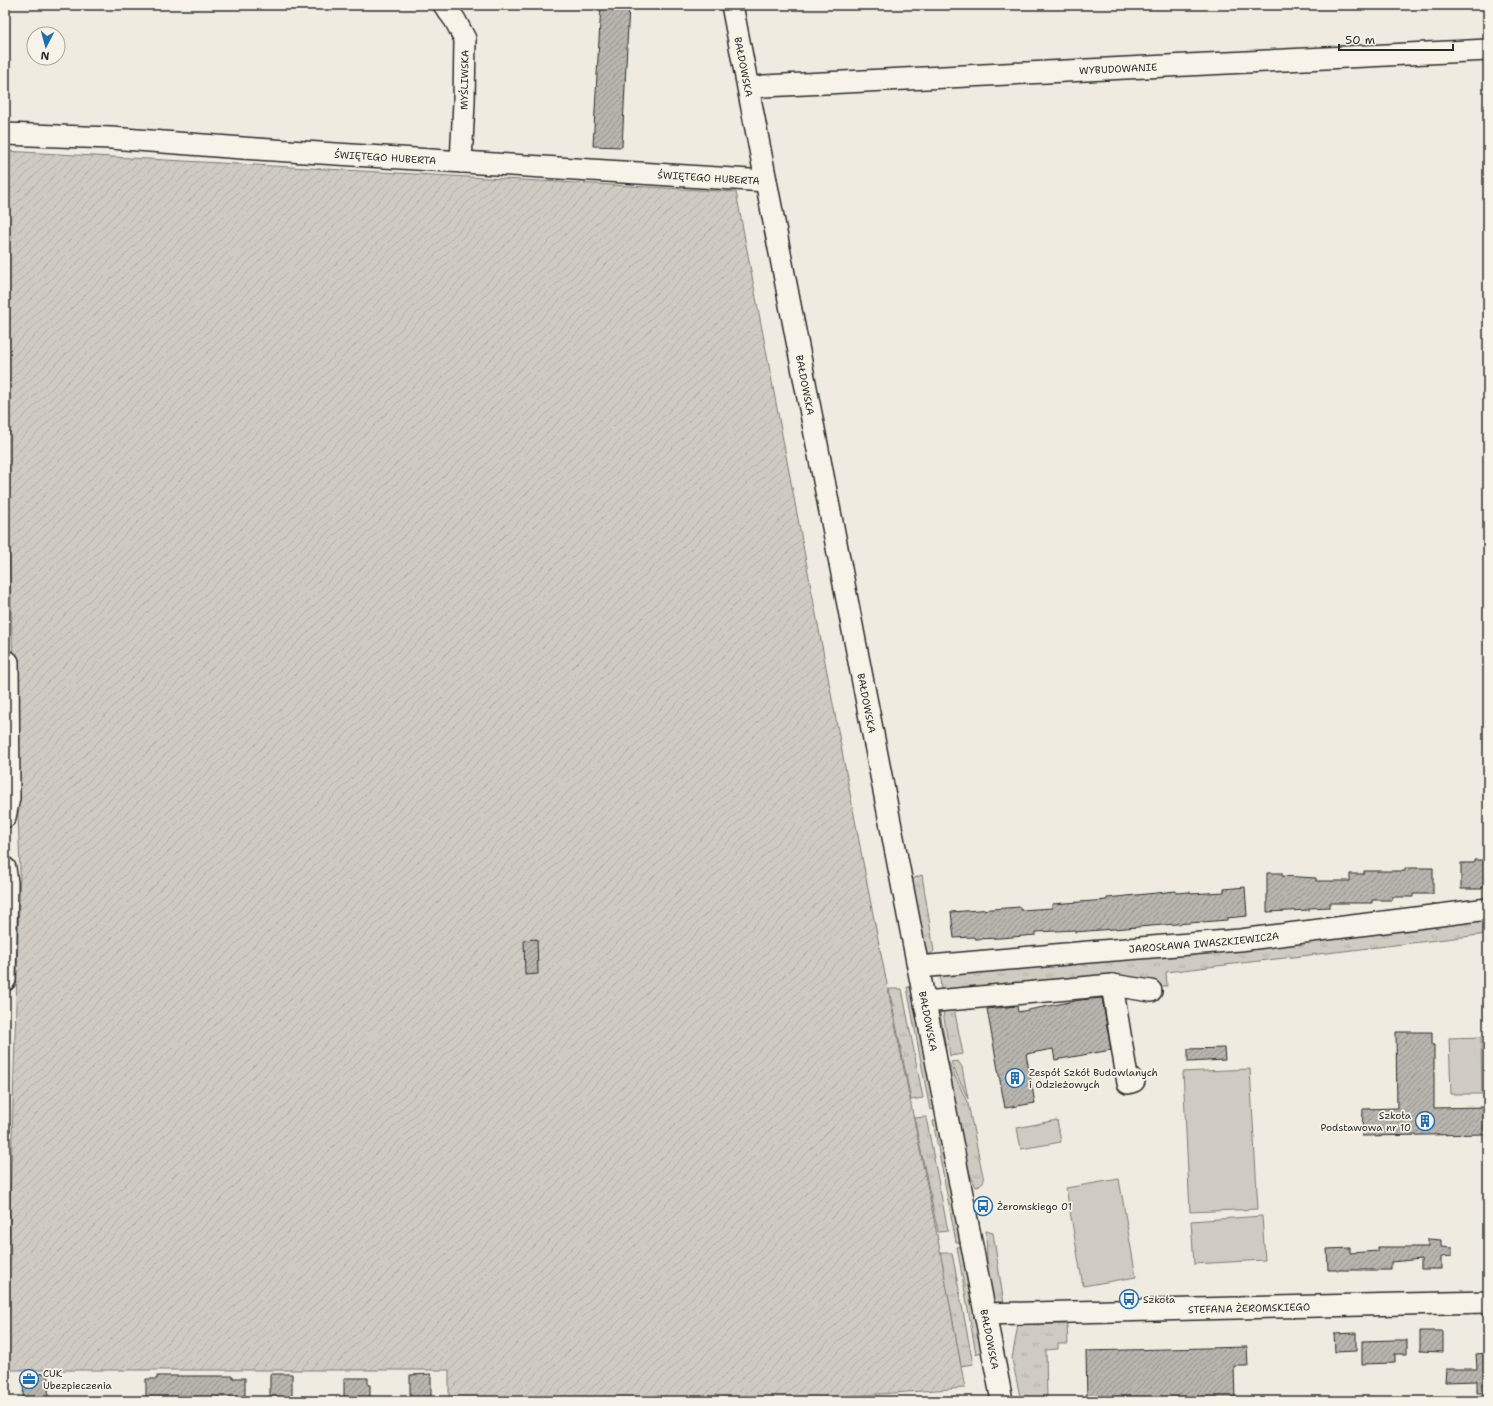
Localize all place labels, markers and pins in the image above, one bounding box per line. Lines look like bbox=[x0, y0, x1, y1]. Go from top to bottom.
place label: Zespół Szkół Budowlanych i Odzieżowych bbox=[1029, 1066, 1158, 1091]
building icon: Zespół Szkół Budowlanych i Odzieżowych bbox=[1004, 1067, 1026, 1089]
place label: Szkoła Podstawowa nr 10 bbox=[1321, 1109, 1412, 1134]
building icon: Szkoła Podstawowa nr 10 bbox=[1414, 1110, 1436, 1132]
bus stop icon: Żeromskiego 01 bbox=[972, 1195, 994, 1217]
place label: Żeromskiego 01 bbox=[997, 1200, 1072, 1213]
bus stop icon: Szkoła bbox=[1118, 1288, 1140, 1310]
place label: Szkoła bbox=[1143, 1293, 1176, 1306]
place label: CUK Ubezpieczenia bbox=[43, 1367, 113, 1392]
office icon: CUK Ubezpieczenia bbox=[18, 1368, 40, 1390]

